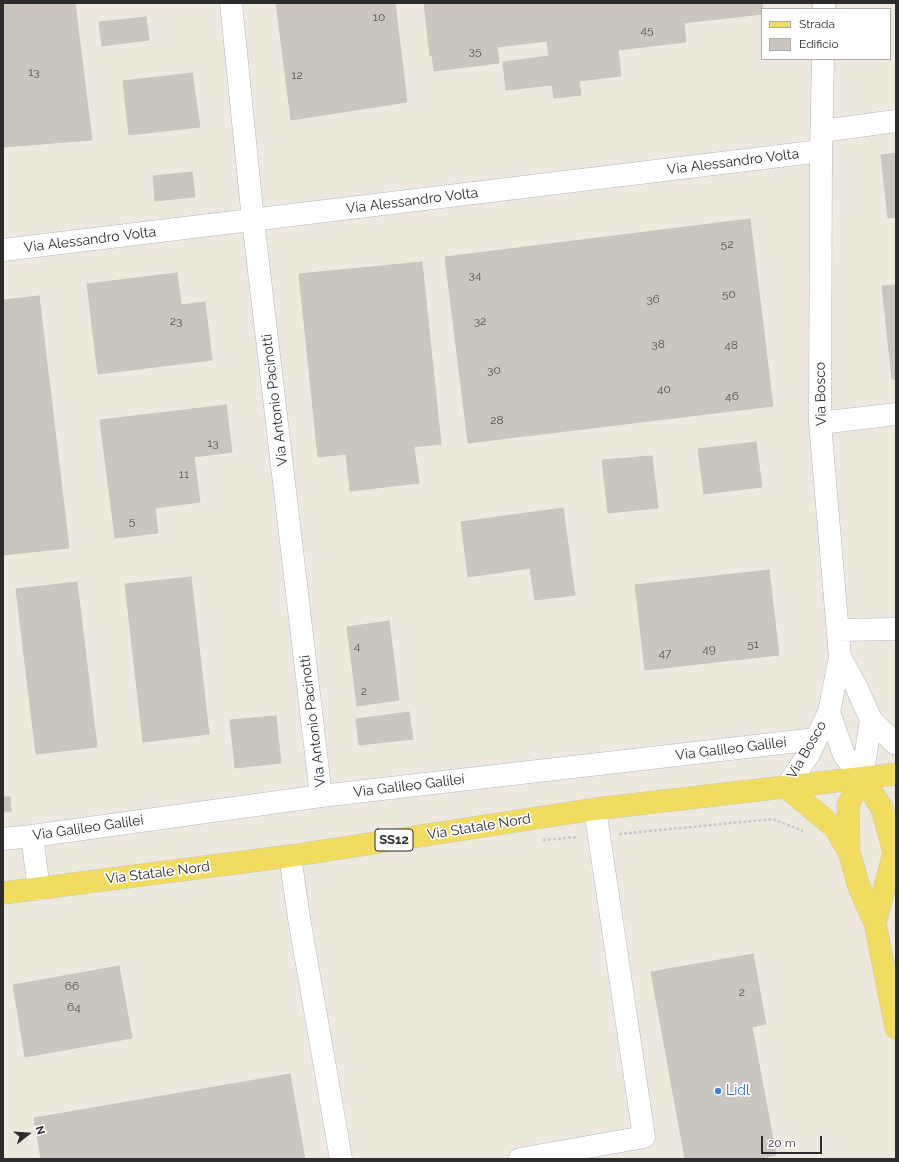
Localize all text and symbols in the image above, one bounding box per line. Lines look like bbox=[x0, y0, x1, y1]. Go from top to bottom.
legend bbox=[761, 8, 891, 60]
house number: 10 bbox=[373, 10, 385, 24]
text: Strada bbox=[799, 17, 835, 31]
house number: 45 bbox=[640, 23, 654, 37]
text: Edificio bbox=[799, 37, 839, 51]
house number: 35 bbox=[469, 44, 481, 58]
house number: 13 bbox=[28, 65, 40, 79]
house number: 12 bbox=[291, 68, 303, 82]
street label: Via Alessandro Volta bbox=[666, 146, 800, 178]
street label: Via Alessandro Volta bbox=[345, 185, 479, 217]
street label: Via Alessandro Volta bbox=[23, 224, 157, 256]
house number: 52 bbox=[721, 237, 733, 251]
house number: 34 bbox=[469, 268, 481, 282]
house number: 50 bbox=[722, 287, 736, 301]
house number: 36 bbox=[646, 292, 660, 306]
house number: 23 bbox=[170, 314, 182, 328]
house number: 32 bbox=[474, 314, 486, 328]
street label: Via Antonio Pacinotti bbox=[259, 333, 291, 467]
house number: 38 bbox=[651, 337, 665, 351]
house number: 48 bbox=[724, 338, 738, 352]
street label: Via Bosco bbox=[812, 362, 830, 426]
house number: 30 bbox=[487, 363, 501, 377]
house number: 40 bbox=[657, 382, 671, 396]
house number: 46 bbox=[725, 389, 739, 403]
house number: 28 bbox=[490, 413, 504, 427]
house number: 13 bbox=[207, 436, 219, 450]
house number: 11 bbox=[179, 467, 189, 481]
house number: 5 bbox=[129, 514, 135, 528]
house number: 51 bbox=[747, 637, 759, 651]
house number: 4 bbox=[354, 639, 360, 653]
house number: 49 bbox=[702, 642, 716, 656]
house number: 47 bbox=[659, 646, 671, 660]
street label: Via Antonio Pacinotti bbox=[297, 654, 329, 788]
house number: 2 bbox=[361, 684, 367, 698]
street label: Via Bosco bbox=[784, 718, 830, 782]
street label: Via Galileo Galilei bbox=[674, 734, 788, 764]
street label: Via Galileo Galilei bbox=[352, 771, 466, 801]
street label: Via Statale Nord bbox=[426, 811, 532, 843]
street label: Via Galileo Galilei bbox=[31, 812, 145, 844]
road number: SS12 bbox=[375, 829, 413, 851]
street label: Via Statale Nord bbox=[105, 858, 211, 888]
house number: 66 bbox=[65, 979, 79, 993]
house number: 2 bbox=[739, 985, 745, 999]
house number: 64 bbox=[67, 1000, 81, 1014]
place label: Lidl bbox=[726, 1083, 750, 1099]
marker: Lidl bbox=[713, 1086, 723, 1096]
north arrow bbox=[8, 1114, 48, 1154]
text: N bbox=[33, 1124, 47, 1136]
scale bar bbox=[763, 1128, 824, 1154]
text: 20 m bbox=[768, 1136, 796, 1150]

